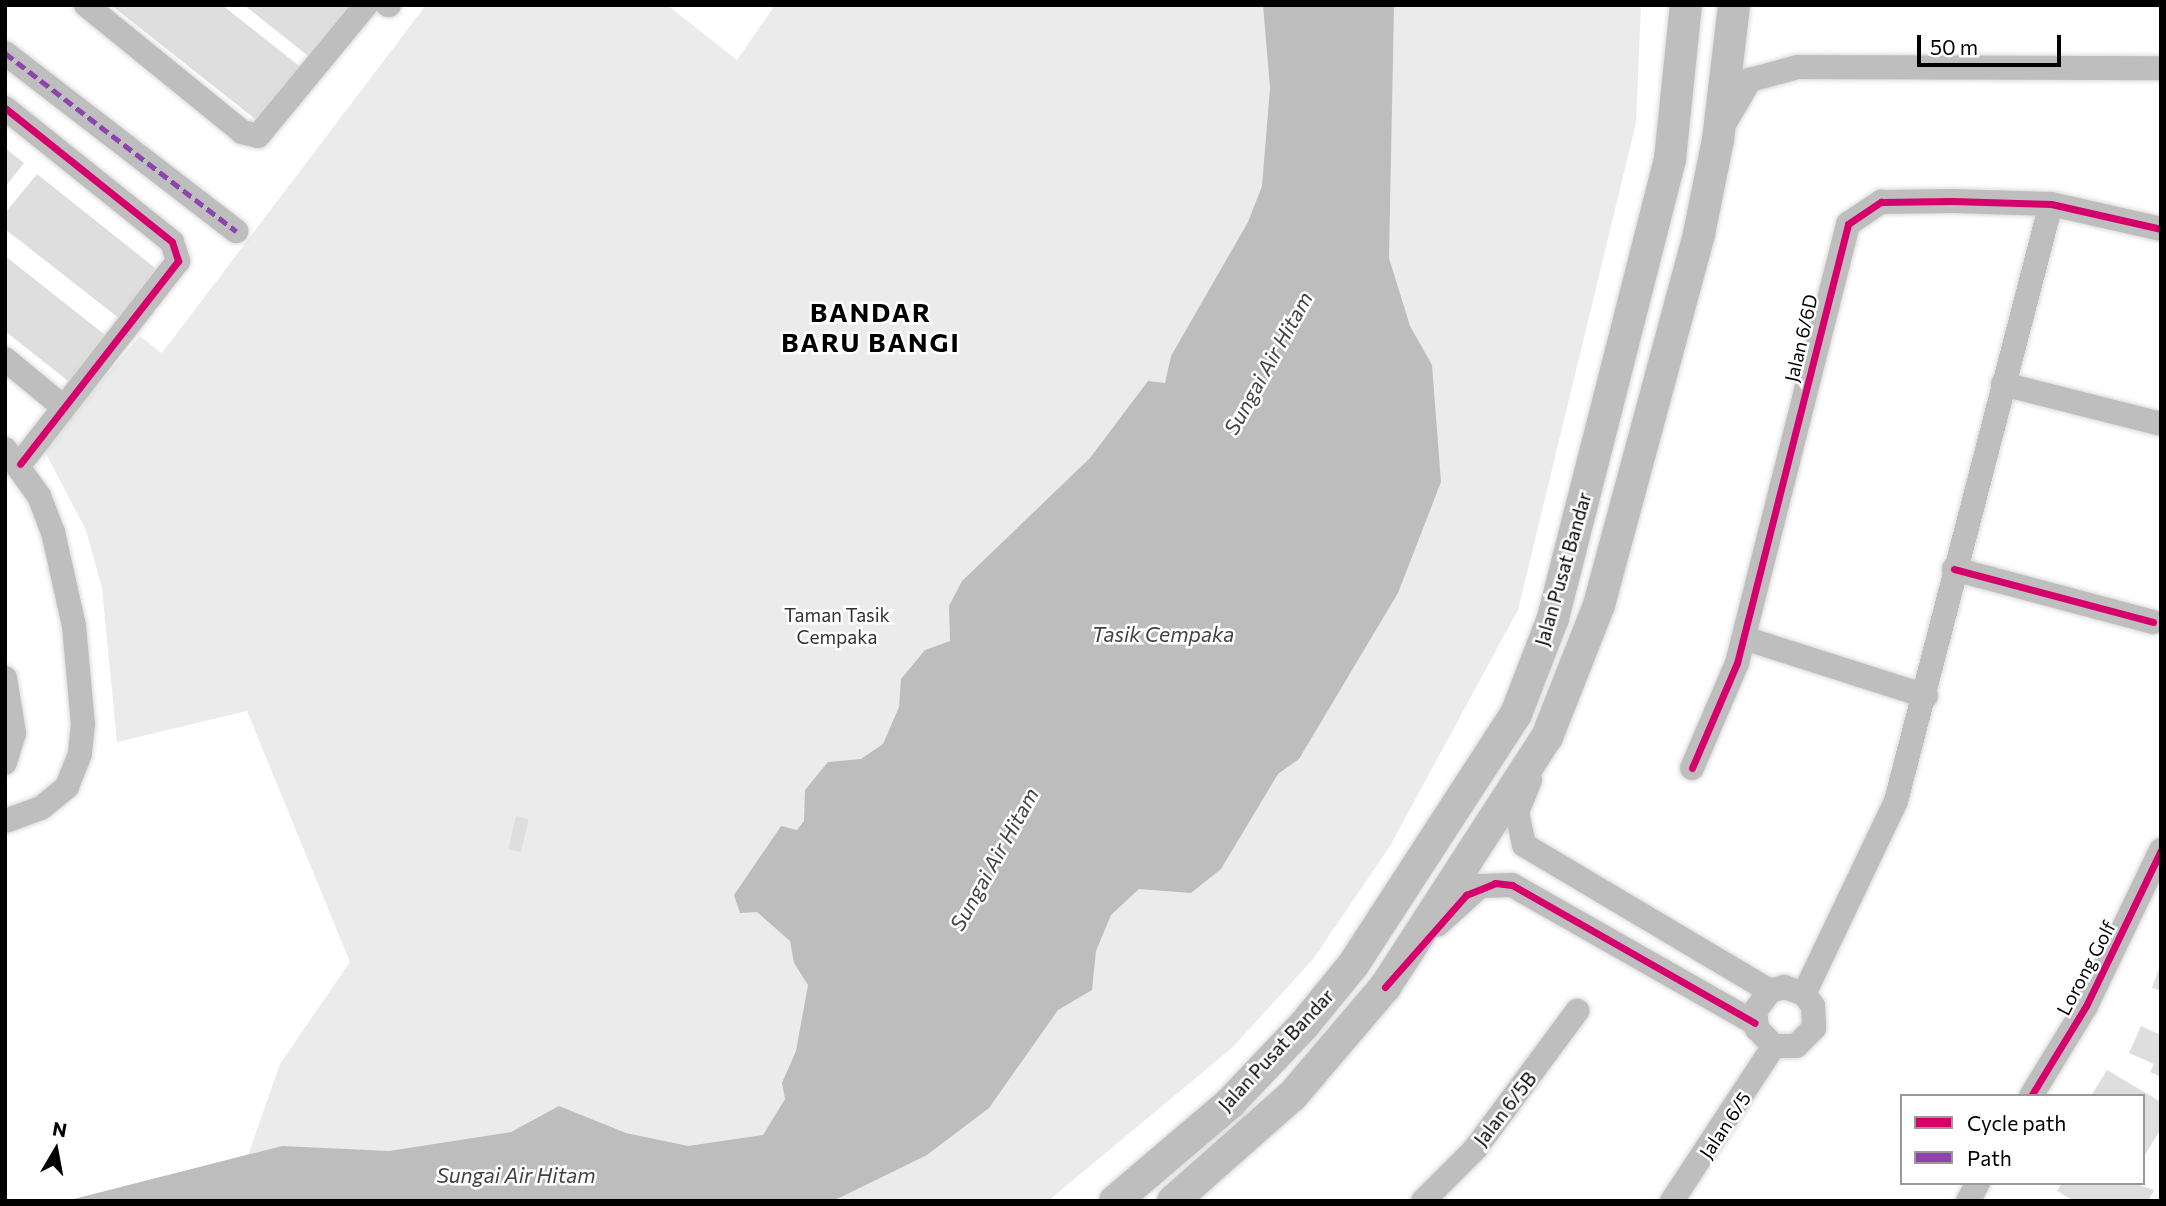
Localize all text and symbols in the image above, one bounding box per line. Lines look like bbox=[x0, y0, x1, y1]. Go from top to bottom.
scale bar bbox=[1921, 21, 2064, 65]
text: 50 m bbox=[1930, 34, 1978, 59]
water label: Sungai Air Hitam bbox=[1218, 287, 1318, 439]
street label: Jalan 6/6D bbox=[1780, 292, 1822, 384]
district label: BANDAR BARU BANGI bbox=[783, 296, 959, 358]
street label: Jalan Pusat Bandar bbox=[1530, 489, 1596, 649]
park label: Taman Tasik Cempaka bbox=[784, 604, 890, 648]
water label: Tasik Cempaka bbox=[1092, 621, 1234, 647]
water label: Sungai Air Hitam bbox=[944, 783, 1044, 935]
street label: Lorong Golf bbox=[2052, 917, 2120, 1019]
street label: Jalan Pusat Bandar bbox=[1213, 984, 1339, 1116]
street label: Jalan 6/5B bbox=[1469, 1067, 1541, 1151]
street label: Jalan 6/5 bbox=[1695, 1087, 1755, 1163]
legend bbox=[1900, 1094, 2145, 1185]
text: Cycle path bbox=[1967, 1110, 2066, 1135]
north arrow bbox=[21, 1115, 91, 1185]
text: N bbox=[51, 1116, 69, 1141]
text: Path bbox=[1967, 1145, 2012, 1170]
water label: Sungai Air Hitam bbox=[436, 1162, 596, 1188]

